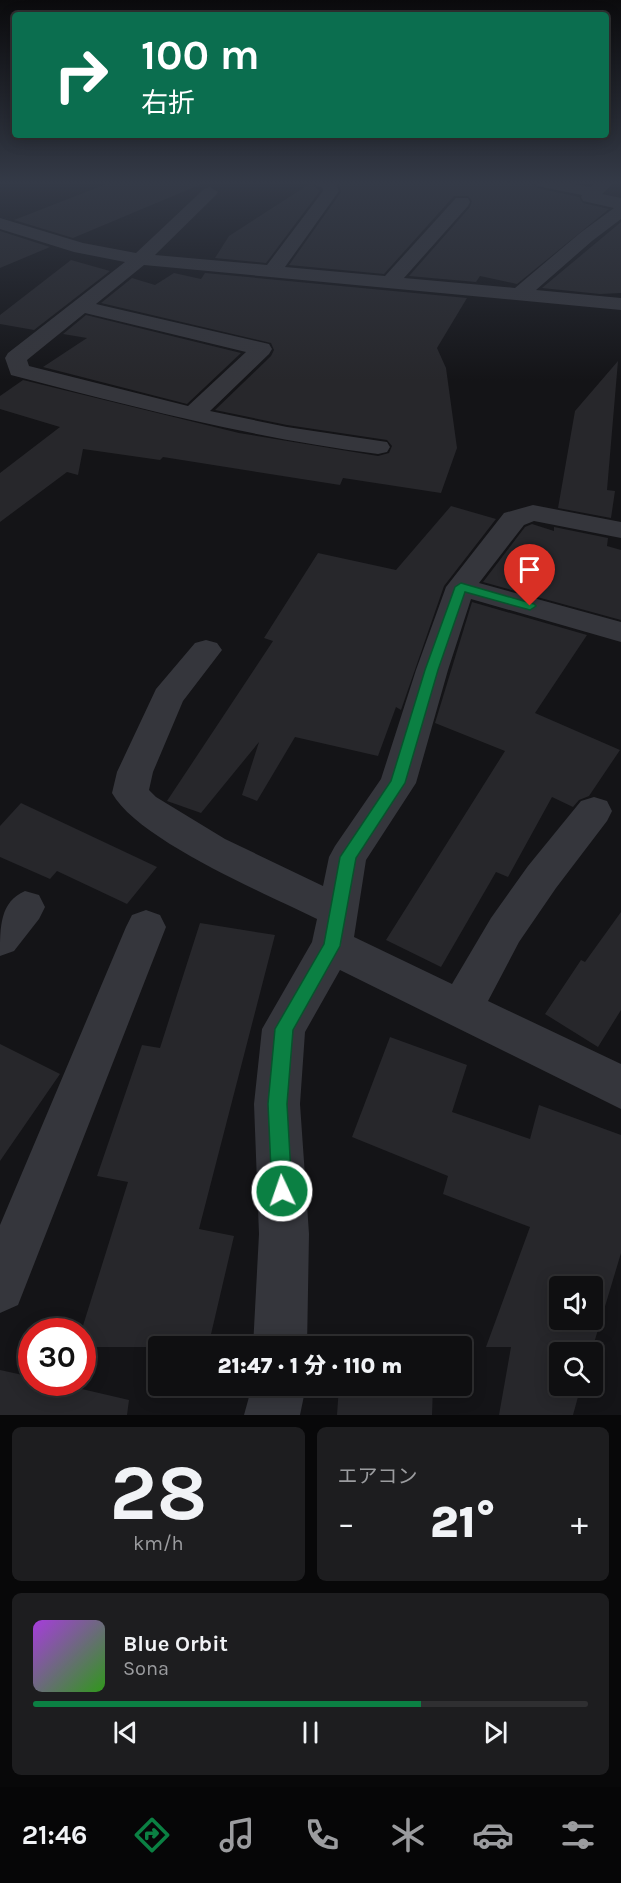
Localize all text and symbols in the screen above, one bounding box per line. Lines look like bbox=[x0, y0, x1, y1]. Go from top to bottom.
text: 100 m bbox=[141, 30, 260, 80]
icon: right bbox=[42, 36, 120, 114]
text: 右折 bbox=[141, 87, 195, 119]
pin bbox=[504, 544, 555, 606]
icon: arrive bbox=[513, 553, 546, 586]
position arrow bbox=[250, 1159, 314, 1223]
map controls bbox=[549, 1276, 603, 1396]
button: sound bbox=[549, 1276, 603, 1330]
speed limit sign: 30 bbox=[18, 1318, 96, 1396]
button: search bbox=[549, 1342, 603, 1396]
text: 21:47 · 1 分 · 110 m bbox=[218, 1353, 402, 1379]
text: 28 bbox=[109, 1447, 207, 1539]
text: エアコン bbox=[338, 1465, 418, 1488]
text: 21° bbox=[430, 1496, 495, 1548]
text: − bbox=[338, 1504, 355, 1542]
text: + bbox=[571, 1504, 588, 1542]
text: km/h bbox=[133, 1532, 184, 1555]
text: Blue Orbit bbox=[123, 1631, 228, 1657]
text: Sona bbox=[123, 1657, 169, 1680]
icon: previous bbox=[109, 1716, 142, 1749]
icon: pause bbox=[294, 1716, 327, 1749]
icon: next bbox=[479, 1716, 512, 1749]
icon: directions bbox=[131, 1814, 173, 1856]
icon: music bbox=[216, 1814, 258, 1856]
icon: phone bbox=[301, 1814, 343, 1856]
icon: climate bbox=[387, 1814, 429, 1856]
icon: car bbox=[472, 1814, 514, 1856]
icon: filters bbox=[557, 1814, 599, 1856]
text: 21:46 bbox=[22, 1819, 87, 1851]

